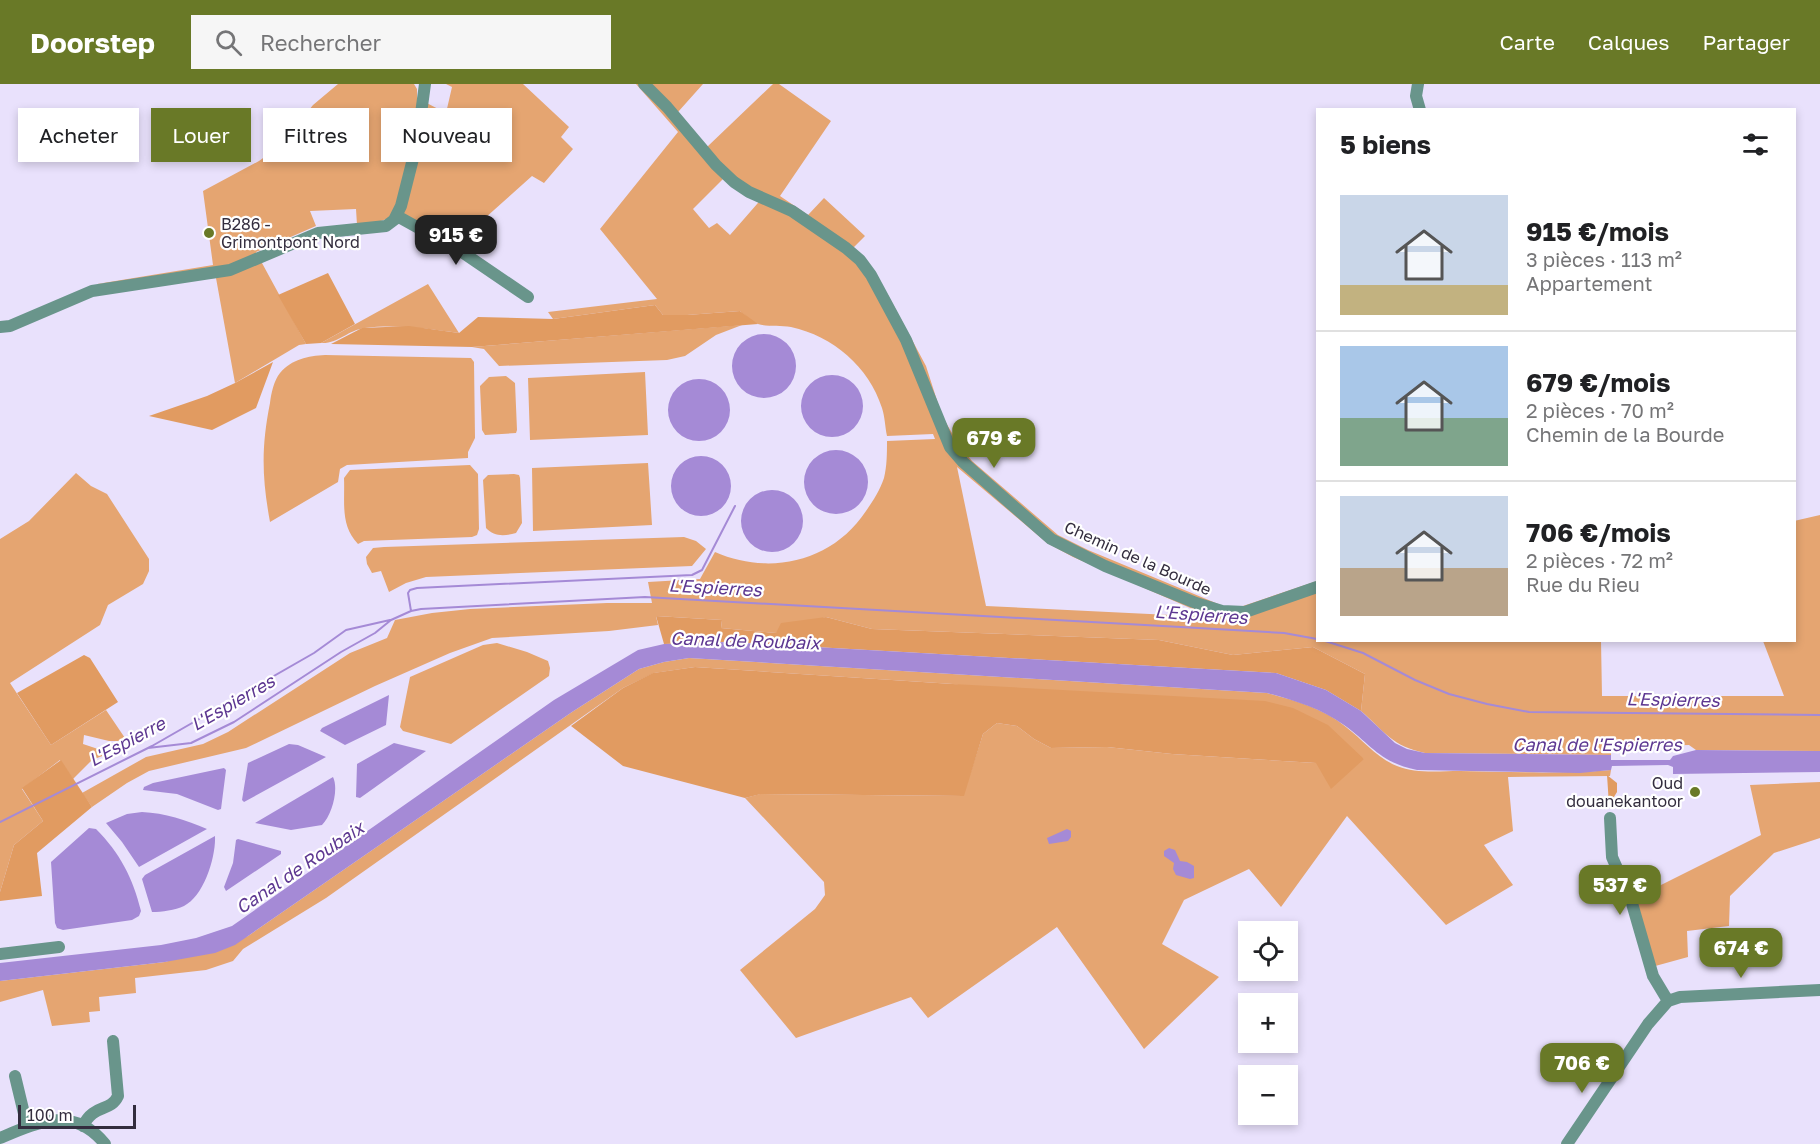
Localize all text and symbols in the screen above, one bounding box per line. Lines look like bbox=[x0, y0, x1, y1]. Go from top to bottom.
search box bbox=[191, 15, 611, 69]
text: Doorstep bbox=[30, 26, 155, 59]
icon: search bbox=[212, 26, 245, 59]
text: Rechercher bbox=[260, 29, 381, 56]
text: Carte bbox=[1499, 29, 1555, 55]
text: Calques bbox=[1588, 29, 1669, 55]
text: Partager bbox=[1702, 29, 1790, 55]
chip: Acheter bbox=[18, 108, 139, 162]
chip: Louer bbox=[151, 108, 251, 162]
chip: Filtres bbox=[263, 108, 369, 162]
chip: Nouveau bbox=[381, 108, 512, 162]
icon: filters bbox=[1739, 128, 1772, 161]
text: 5 biens bbox=[1340, 129, 1431, 160]
place label: B286 - Grimontpont Nord bbox=[221, 214, 360, 252]
pin: 915 € bbox=[414, 215, 498, 266]
text: 915 €/mois bbox=[1526, 216, 1669, 247]
icon: home bbox=[1388, 219, 1460, 291]
text: 915 € bbox=[429, 222, 483, 246]
marker: B286 - Grimontpont Nord bbox=[202, 226, 216, 240]
text: 3 pièces · 113 m² bbox=[1526, 247, 1682, 271]
text: Appartement bbox=[1526, 271, 1653, 295]
text: 679 €/mois bbox=[1526, 367, 1671, 398]
icon: home bbox=[1388, 370, 1460, 442]
text: 2 pièces · 70 m² bbox=[1526, 398, 1674, 422]
pin: 679 € bbox=[952, 418, 1036, 469]
text: Chemin de la Bourde bbox=[1526, 422, 1724, 446]
text: 679 € bbox=[966, 425, 1022, 449]
street label: Chemin de la Bourde bbox=[1061, 517, 1215, 599]
text: 706 €/mois bbox=[1526, 517, 1671, 548]
icon: home bbox=[1388, 520, 1460, 592]
text: 2 pièces · 72 m² bbox=[1526, 548, 1673, 572]
text: Rue du Rieu bbox=[1526, 572, 1640, 596]
water label: L'Espierres bbox=[668, 574, 764, 600]
water label: L'Espierres bbox=[1154, 600, 1250, 628]
water label: Canal de Roubaix bbox=[670, 626, 822, 654]
water label: L'Espierres bbox=[187, 669, 280, 735]
water label: L'Espierres bbox=[1626, 687, 1721, 711]
water label: L'Espierre bbox=[84, 711, 170, 770]
water label: Canal de l'Espierres bbox=[1512, 733, 1683, 755]
place label: Oud douanekantoor bbox=[1566, 773, 1683, 811]
marker: Oud douanekantoor bbox=[1688, 785, 1702, 799]
water label: Canal de Roubaix bbox=[231, 815, 369, 918]
pin: 537 € bbox=[1578, 865, 1662, 916]
text: 537 € bbox=[1593, 872, 1647, 896]
map controls bbox=[1238, 921, 1298, 1125]
button: locate bbox=[1238, 921, 1298, 981]
pin: 674 € bbox=[1699, 928, 1783, 979]
text: 674 € bbox=[1713, 935, 1769, 959]
button: + bbox=[1238, 993, 1298, 1053]
pin: 706 € bbox=[1540, 1043, 1624, 1094]
text: 706 € bbox=[1554, 1050, 1610, 1074]
button: − bbox=[1238, 1065, 1298, 1125]
scale bar bbox=[18, 1102, 136, 1130]
text: 100 m bbox=[27, 1105, 73, 1125]

